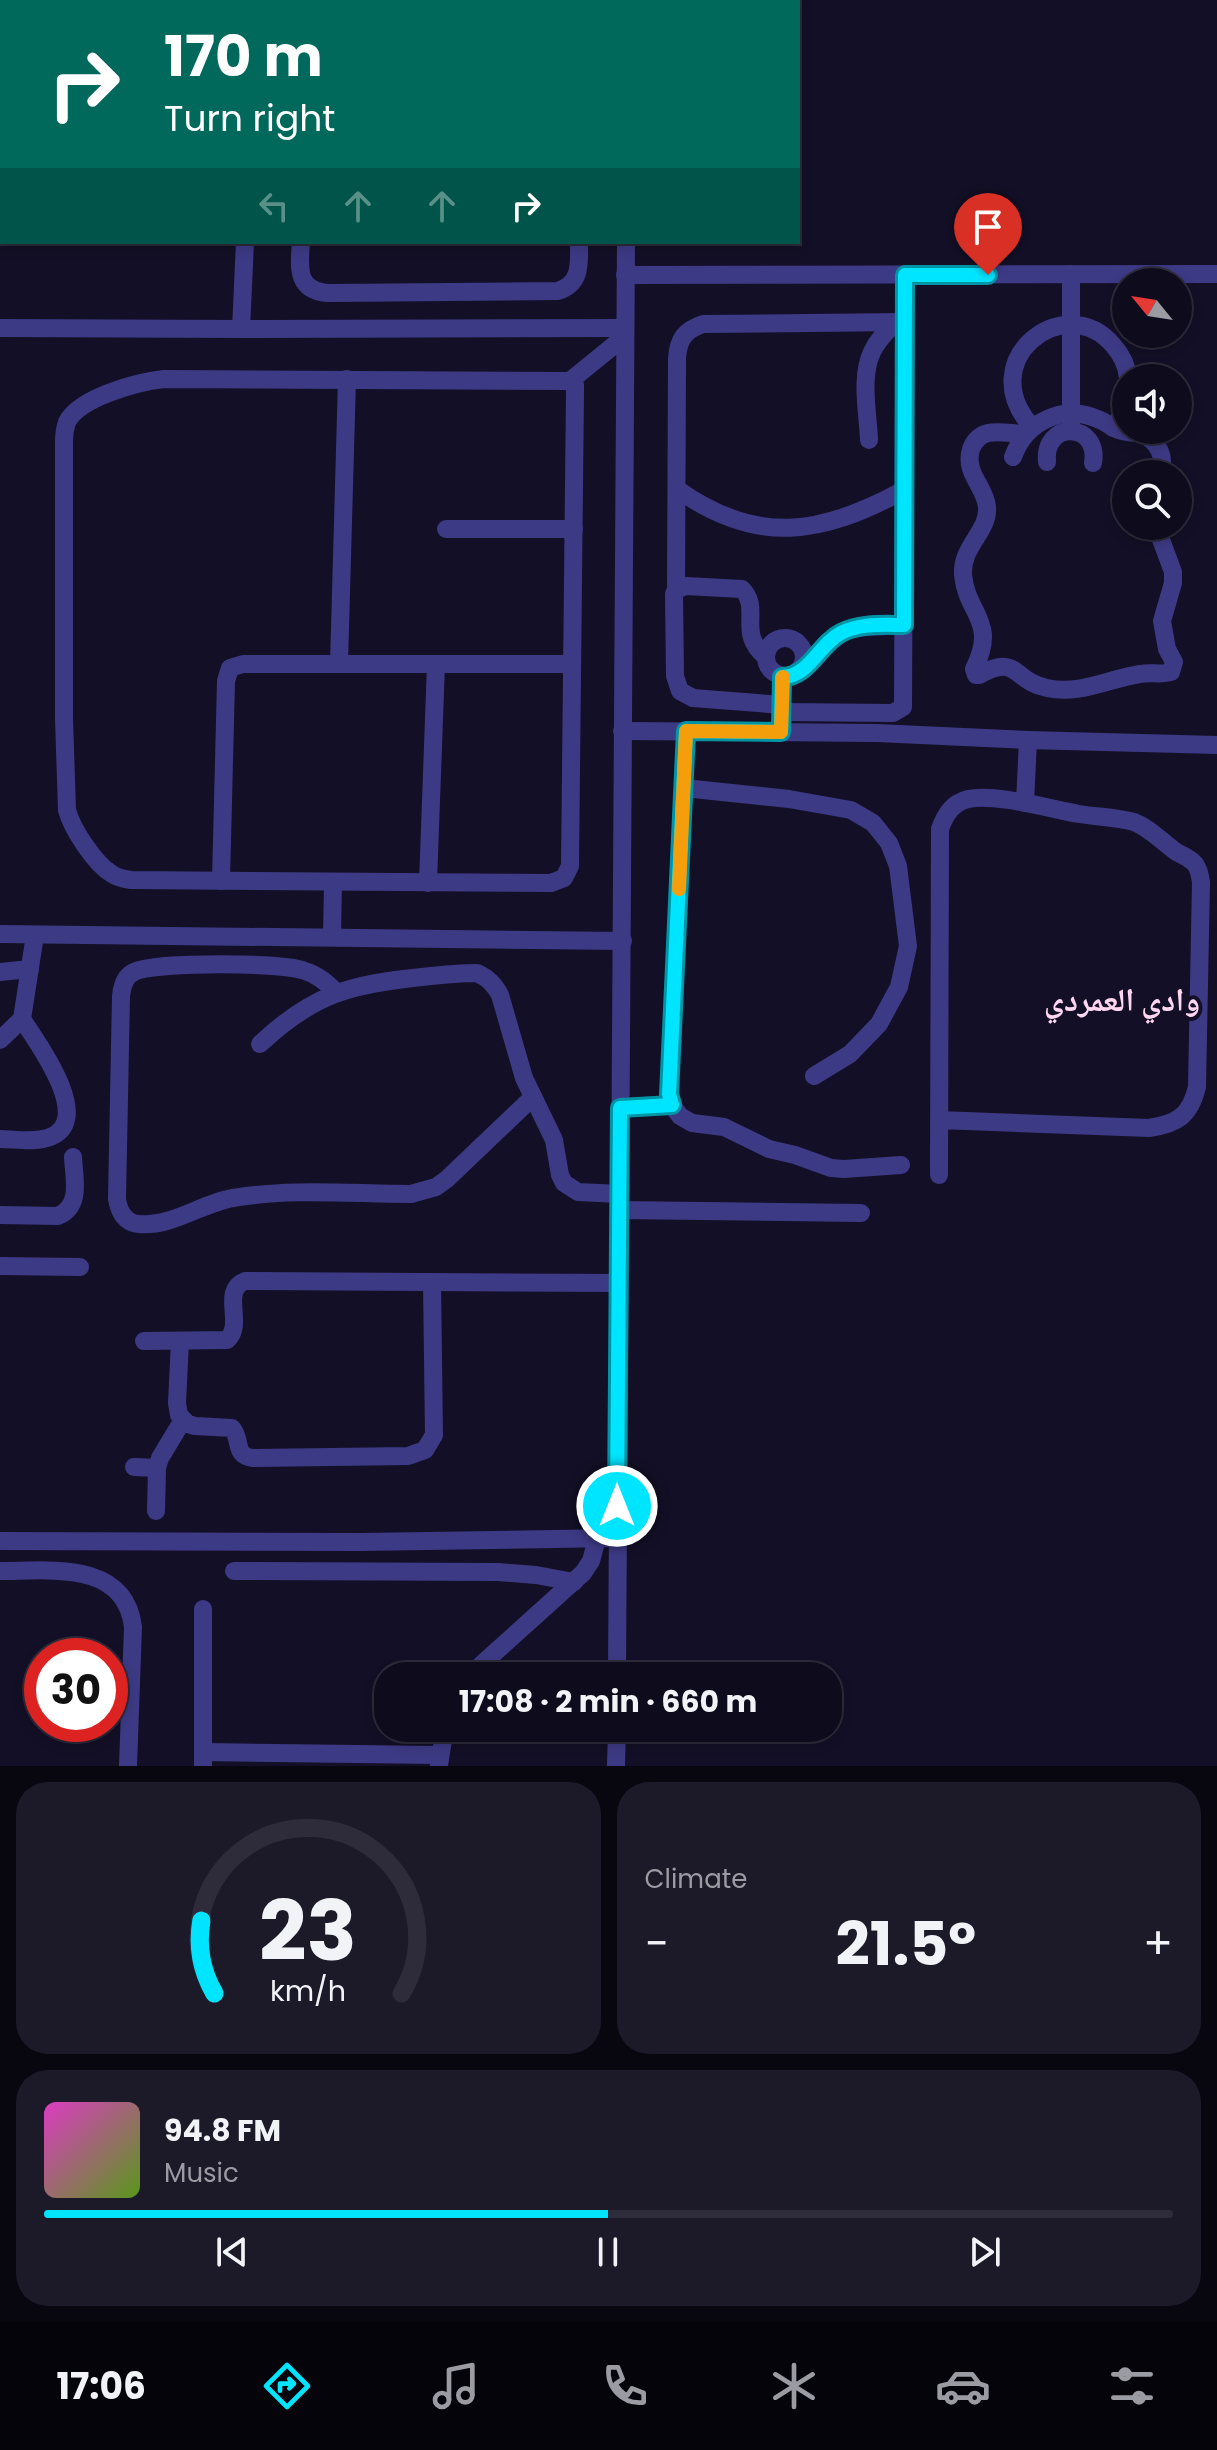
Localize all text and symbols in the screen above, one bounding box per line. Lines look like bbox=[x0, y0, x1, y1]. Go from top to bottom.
text: 170 m bbox=[164, 17, 323, 96]
icon: right bbox=[32, 32, 136, 136]
text: Turn right bbox=[164, 93, 335, 144]
icon: left bbox=[252, 184, 296, 228]
icon: ahead bbox=[336, 184, 380, 228]
icon: ahead bbox=[420, 184, 464, 228]
icon: right bbox=[504, 184, 548, 228]
pin bbox=[954, 193, 1022, 275]
icon: arrive bbox=[966, 205, 1010, 249]
north arrow bbox=[1112, 268, 1192, 348]
map controls bbox=[1112, 268, 1192, 540]
button: sound bbox=[1112, 364, 1192, 444]
button: search bbox=[1112, 460, 1192, 540]
district label: وادي العمردي bbox=[1044, 977, 1200, 1024]
position arrow bbox=[575, 1464, 659, 1548]
speed limit sign: 30 bbox=[24, 1638, 128, 1742]
text: 17:08 · 2 min · 660 m bbox=[459, 1680, 757, 1723]
text: Climate bbox=[645, 1861, 747, 1897]
text: 23 bbox=[259, 1873, 357, 1989]
text: 21.5° bbox=[836, 1902, 976, 1986]
text: − bbox=[645, 1913, 669, 1974]
text: + bbox=[1143, 1913, 1173, 1974]
text: km/h bbox=[270, 1971, 346, 2011]
text: 94.8 FM bbox=[164, 2109, 281, 2152]
text: Music bbox=[164, 2155, 239, 2191]
icon: previous bbox=[210, 2230, 254, 2274]
icon: pause bbox=[586, 2230, 630, 2274]
icon: next bbox=[963, 2230, 1007, 2274]
icon: directions bbox=[259, 2358, 315, 2414]
icon: music bbox=[428, 2358, 484, 2414]
icon: phone bbox=[597, 2358, 653, 2414]
icon: climate bbox=[766, 2358, 822, 2414]
icon: car bbox=[935, 2358, 991, 2414]
icon: filters bbox=[1104, 2358, 1160, 2414]
text: 17:06 bbox=[57, 2361, 146, 2412]

